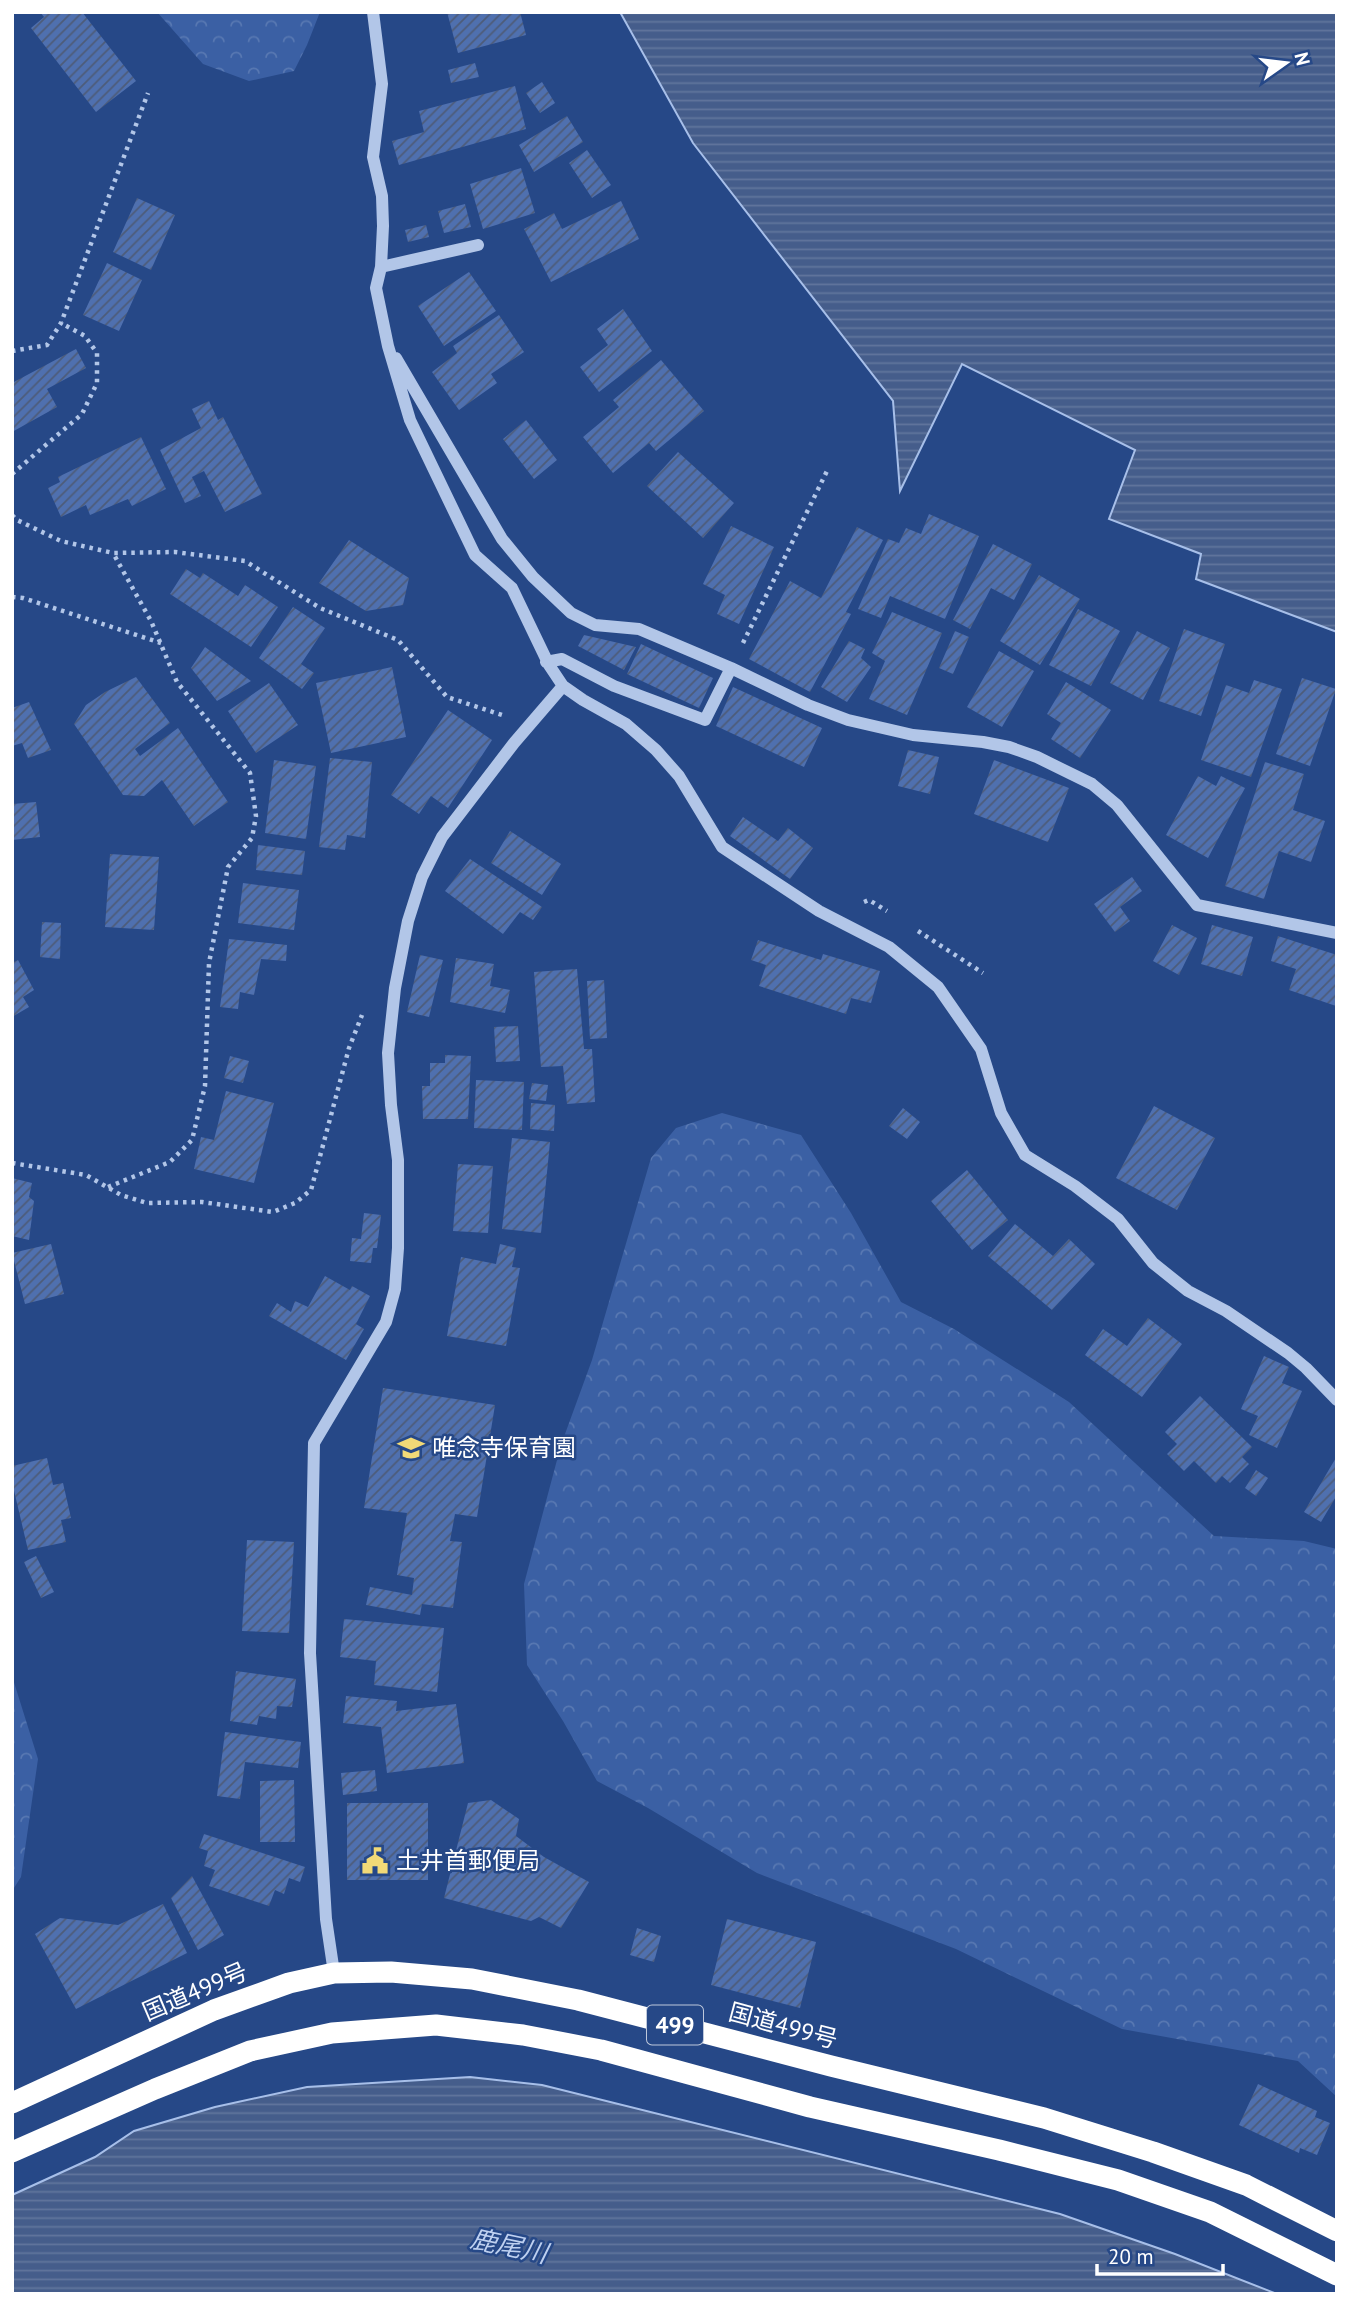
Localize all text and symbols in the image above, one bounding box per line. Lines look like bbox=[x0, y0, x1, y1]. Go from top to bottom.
north arrow bbox=[1251, 28, 1321, 98]
text: N bbox=[1289, 50, 1316, 68]
place label: 唯念寺保育園 bbox=[432, 1432, 576, 1463]
school or university icon: 唯念寺保育園 bbox=[396, 1433, 426, 1463]
place label: 土井首郵便局 bbox=[396, 1845, 540, 1876]
public building icon: 土井首郵便局 bbox=[360, 1846, 390, 1876]
street label: 国道499号 bbox=[138, 1956, 252, 2028]
street label: 国道499号 bbox=[725, 1996, 841, 2055]
road number: 499 bbox=[647, 2006, 703, 2044]
water label: 鹿尾川 bbox=[468, 2221, 554, 2270]
scale bar bbox=[1097, 2232, 1223, 2276]
text: 20 m bbox=[1108, 2243, 1154, 2270]

